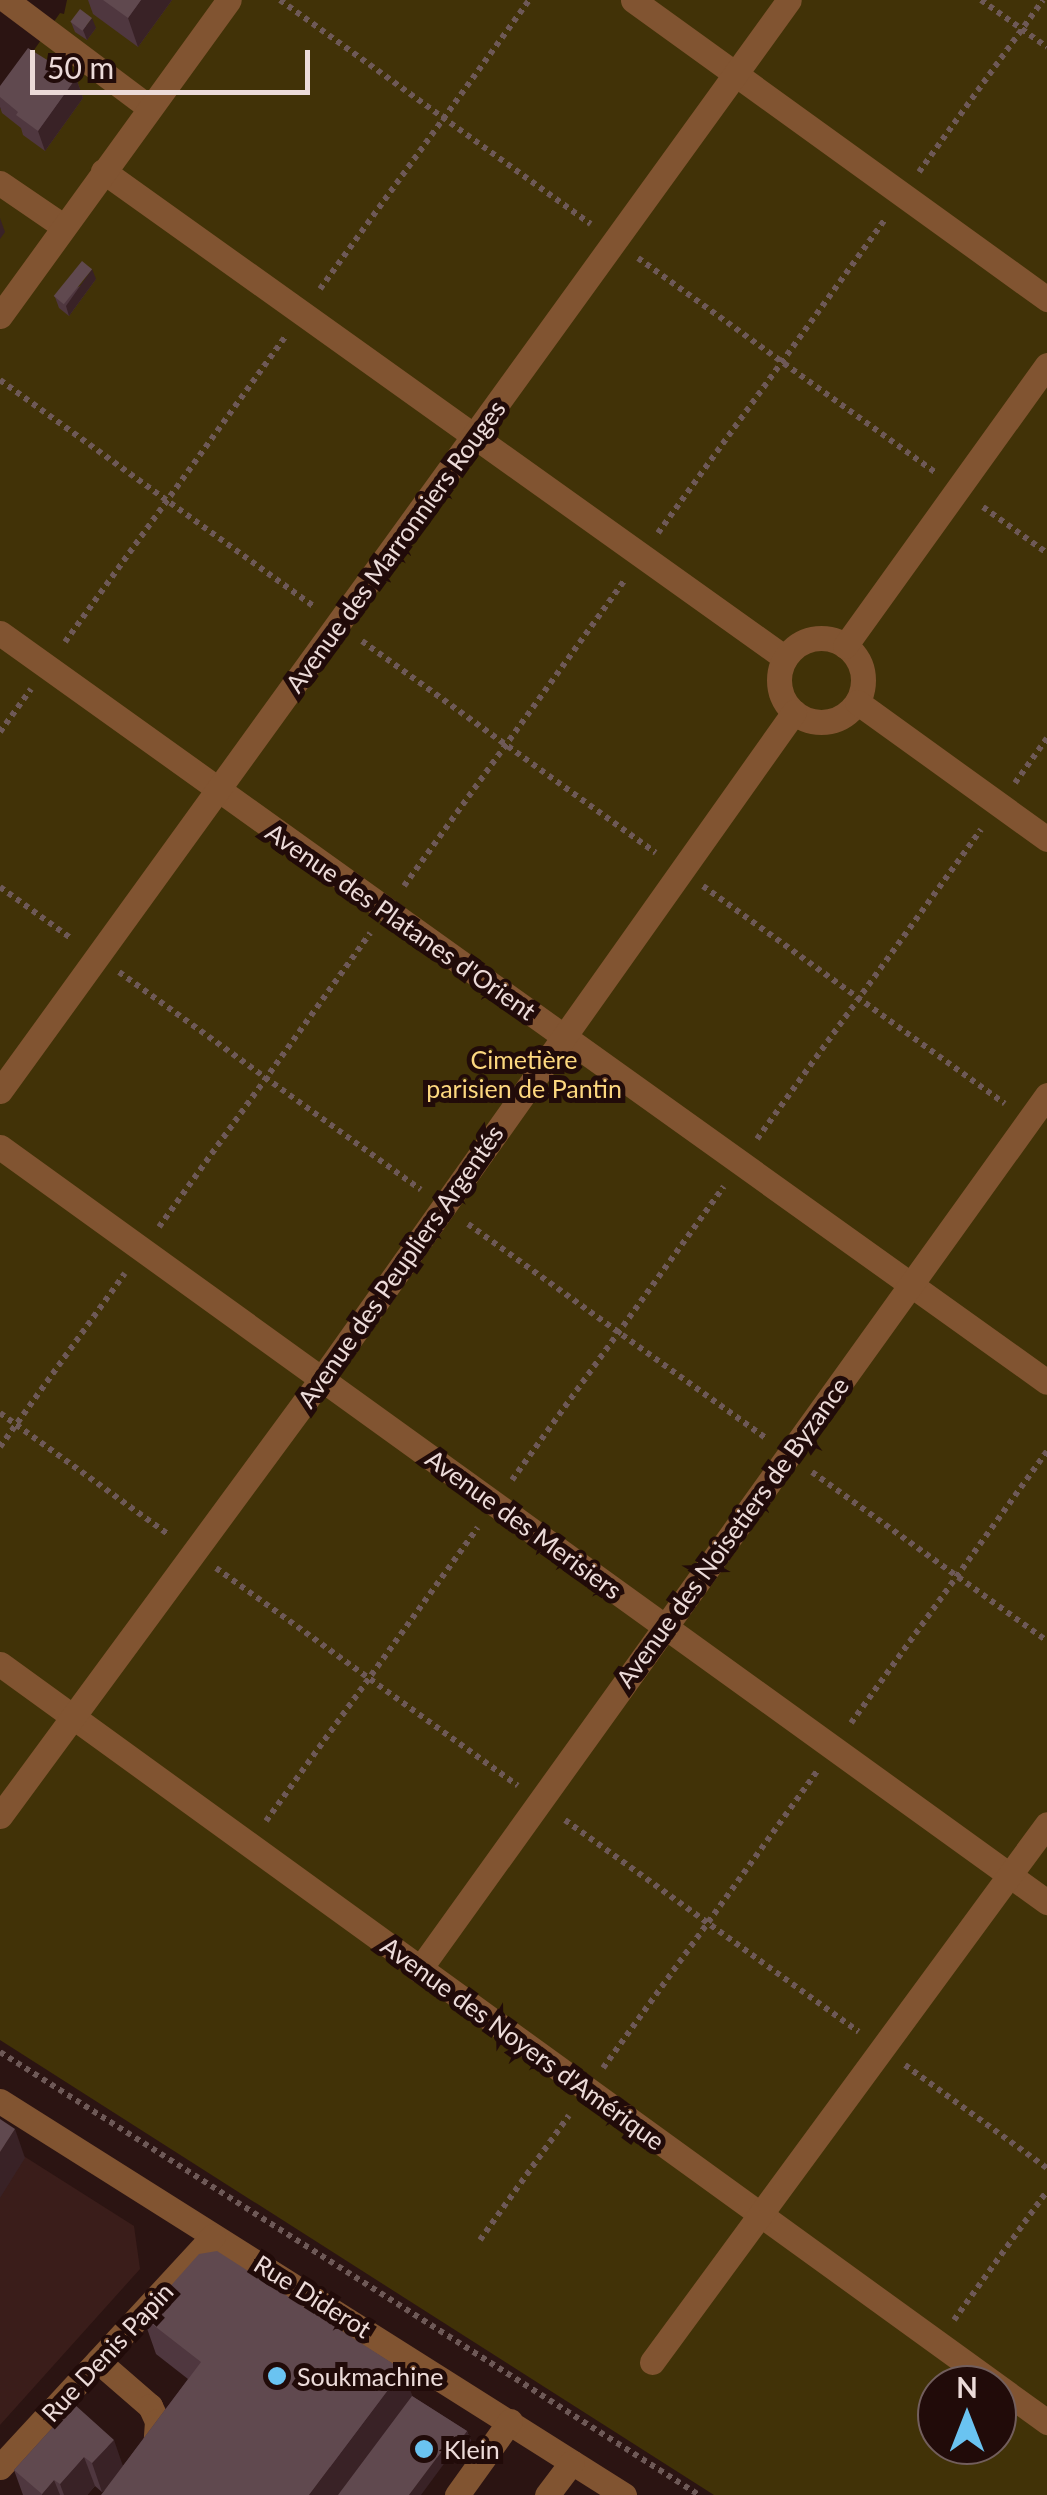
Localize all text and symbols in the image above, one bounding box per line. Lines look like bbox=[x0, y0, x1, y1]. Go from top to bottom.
scale bar bbox=[35, 30, 315, 92]
text: 50 m bbox=[47, 49, 114, 85]
street label: Avenue des Marronniers Rouges bbox=[279, 394, 511, 698]
street label: Avenue des Platanes d'Orient bbox=[260, 816, 542, 1026]
park label: Cimetière parisien de Pantin bbox=[426, 1045, 622, 1104]
street label: Avenue des Peupliers Argentés bbox=[291, 1119, 509, 1413]
street label: Avenue des Noisetiers de Byzance bbox=[609, 1371, 855, 1693]
street label: Avenue des Merisiers bbox=[420, 1443, 628, 1605]
street label: Avenue des Noyers d'Amérique bbox=[376, 1930, 670, 2156]
street label: Rue Diderot bbox=[249, 2248, 377, 2344]
street label: Rue Denis Papin bbox=[35, 2276, 179, 2428]
place label: Soukmachine bbox=[297, 2361, 443, 2391]
marker: Soukmachine bbox=[266, 2365, 288, 2387]
north arrow bbox=[917, 2365, 1017, 2465]
text: N bbox=[956, 2370, 978, 2404]
place label: Klein bbox=[444, 2434, 500, 2464]
marker: Klein bbox=[413, 2438, 435, 2460]

